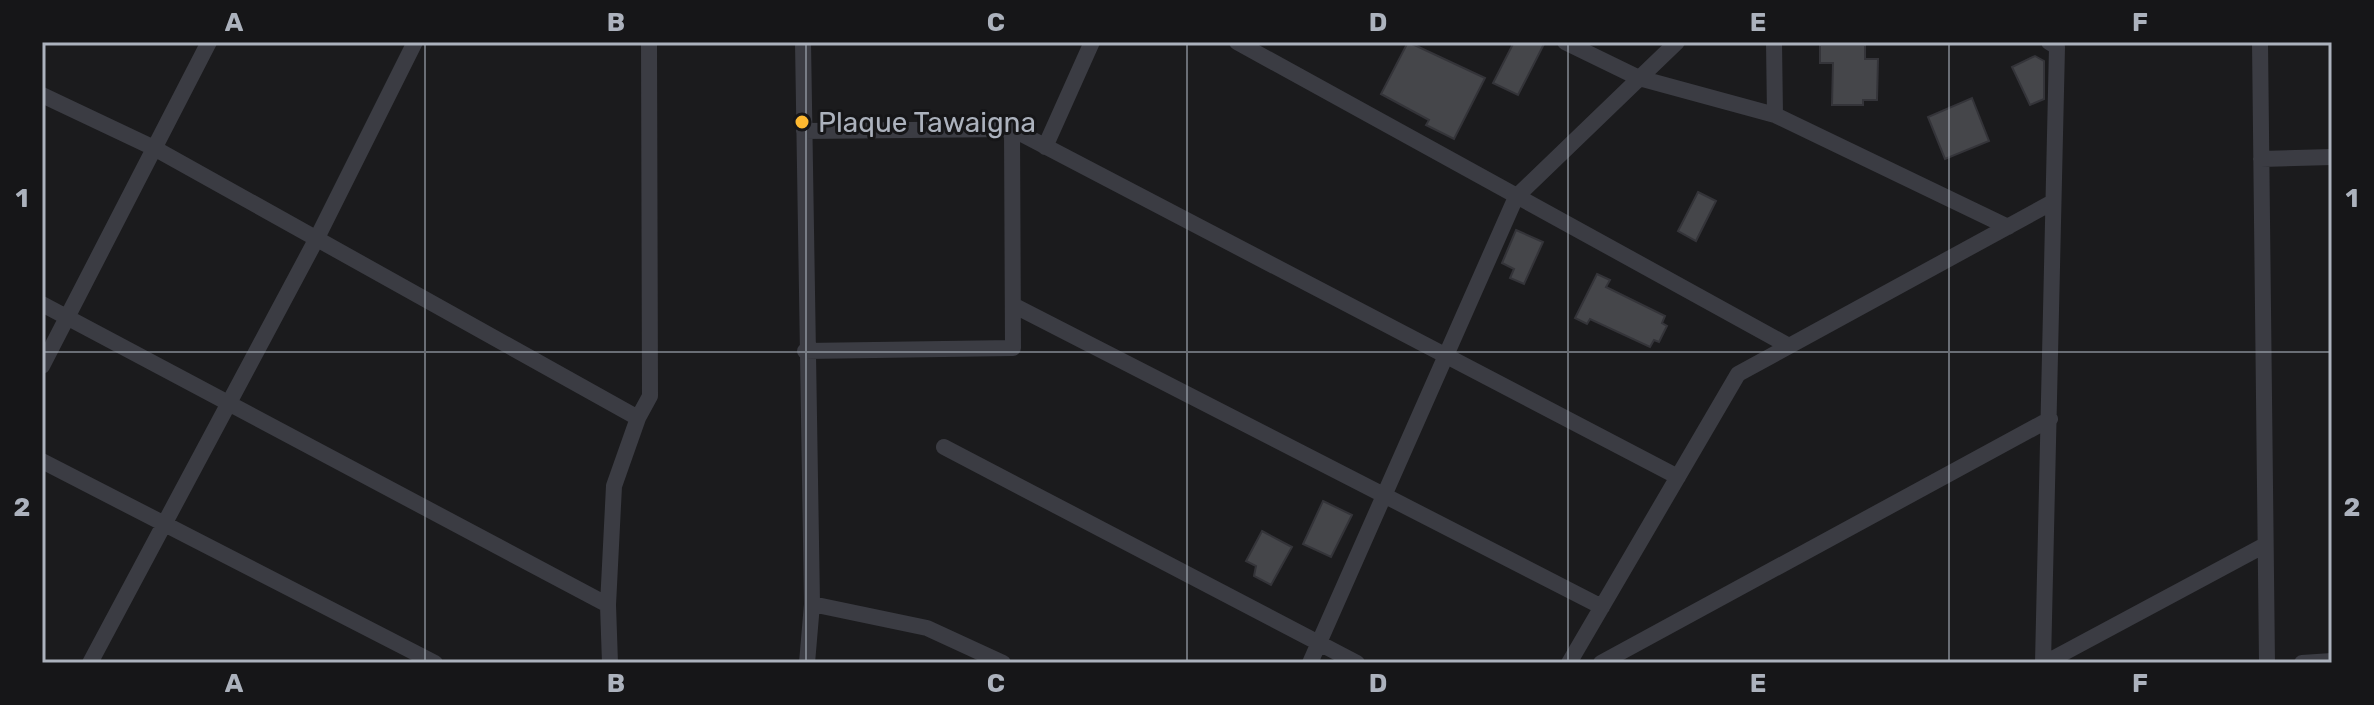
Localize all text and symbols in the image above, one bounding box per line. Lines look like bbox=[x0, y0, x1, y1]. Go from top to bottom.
text: A bbox=[225, 7, 244, 38]
text: B bbox=[607, 7, 625, 38]
text: C bbox=[987, 7, 1005, 38]
text: D bbox=[1369, 7, 1387, 38]
text: E bbox=[1750, 7, 1766, 38]
text: F bbox=[2132, 7, 2148, 38]
place label: Plaque Tawaigna bbox=[818, 106, 1036, 139]
marker: Plaque Tawaigna bbox=[793, 113, 811, 131]
text: 1 bbox=[16, 183, 28, 214]
text: 1 bbox=[2346, 183, 2358, 214]
text: 2 bbox=[14, 492, 30, 523]
text: 2 bbox=[2344, 492, 2360, 523]
text: A bbox=[225, 668, 244, 699]
text: B bbox=[607, 668, 625, 699]
text: C bbox=[987, 668, 1005, 699]
text: D bbox=[1369, 668, 1387, 699]
text: E bbox=[1750, 668, 1766, 699]
text: F bbox=[2132, 668, 2148, 699]

